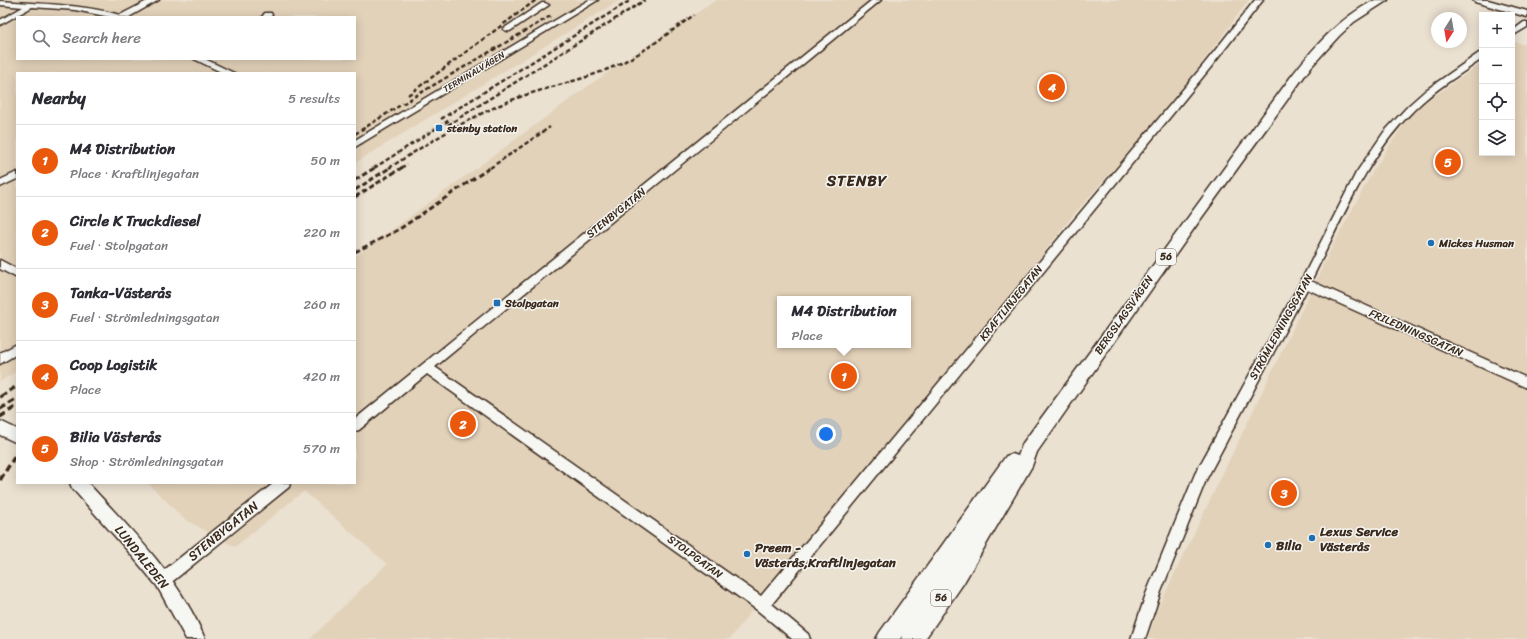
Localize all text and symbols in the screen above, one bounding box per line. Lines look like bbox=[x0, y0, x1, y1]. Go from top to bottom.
north arrow bbox=[1431, 12, 1467, 48]
map controls bbox=[1479, 12, 1515, 156]
button: + bbox=[1479, 12, 1515, 48]
search box bbox=[16, 16, 356, 60]
text: Search here bbox=[62, 25, 141, 51]
icon: search bbox=[30, 27, 52, 49]
street label: TERMINALVÄGEN bbox=[440, 47, 509, 97]
button: − bbox=[1479, 48, 1515, 84]
pin: 4 bbox=[1039, 72, 1065, 102]
text: Nearby bbox=[32, 83, 86, 113]
button: locate bbox=[1479, 84, 1515, 120]
text: 5 results bbox=[288, 87, 340, 110]
place label: stenby station bbox=[446, 119, 517, 138]
button: layers bbox=[1479, 120, 1515, 156]
marker: stenby station bbox=[434, 123, 444, 133]
text: M4 Distribution bbox=[70, 136, 175, 162]
pin: 5 bbox=[1435, 147, 1461, 177]
text: 1 bbox=[42, 149, 48, 172]
text: 50 m bbox=[310, 149, 340, 172]
text: Place · Kraftlinjegatan bbox=[70, 162, 199, 185]
district label: STENBY bbox=[826, 168, 888, 194]
street label: STENBYGATAN bbox=[582, 183, 650, 243]
text: Circle K Truckdiesel bbox=[70, 208, 200, 234]
text: 2 bbox=[41, 221, 49, 244]
text: 220 m bbox=[303, 221, 340, 244]
text: Fuel · Stolpgatan bbox=[70, 234, 168, 257]
place label: Mickes Husman bbox=[1438, 234, 1514, 253]
marker: Mickes Husman bbox=[1426, 238, 1436, 248]
road number: 56 bbox=[1156, 249, 1176, 265]
street label: KRAFTLINJEGATAN bbox=[974, 261, 1048, 345]
street label: STRÖMLEDNINGSGATAN bbox=[1244, 270, 1318, 383]
street label: BERGSLAGSVÄGEN bbox=[1089, 271, 1159, 359]
text: Tanka-Västerås bbox=[70, 280, 171, 306]
text: 3 bbox=[41, 293, 49, 316]
text: 260 m bbox=[304, 293, 340, 316]
place label: Stolpgatan bbox=[504, 294, 559, 313]
popup bbox=[777, 296, 911, 348]
marker: Stolpgatan bbox=[492, 298, 502, 308]
text: M4 Distribution bbox=[791, 298, 897, 324]
street label: FRILEDNINGSGATAN bbox=[1366, 304, 1466, 362]
text: Fuel · Strömledningsgatan bbox=[70, 306, 220, 329]
text: Place bbox=[791, 324, 823, 347]
text: Coop Logistik bbox=[70, 352, 157, 378]
pin: 1 bbox=[831, 361, 857, 391]
text: 4 bbox=[41, 365, 49, 388]
text: 420 m bbox=[303, 365, 340, 388]
text: Place bbox=[70, 378, 101, 401]
pin: 2 bbox=[450, 409, 476, 439]
text: Bilia Västerås bbox=[70, 424, 161, 450]
your location bbox=[816, 424, 836, 444]
text: 5 bbox=[41, 437, 49, 460]
text: 570 m bbox=[303, 437, 340, 460]
text: Shop · Strömledningsgatan bbox=[70, 450, 224, 473]
pin: 3 bbox=[1271, 478, 1297, 508]
street label: STENBYGATAN bbox=[182, 495, 264, 567]
street label: LUNDALEDEN bbox=[109, 520, 175, 594]
place label: Lexus Service Västerås bbox=[1320, 520, 1399, 558]
street label: STOLPGATAN bbox=[663, 530, 727, 584]
marker: Lexus Service Västerås bbox=[1307, 533, 1317, 543]
place label: Bilia bbox=[1276, 534, 1302, 557]
place label: Preem - Västerås,Kraftlinjegatan bbox=[755, 536, 897, 574]
marker: Bilia bbox=[1263, 540, 1273, 550]
marker: Preem - Västerås,Kraftlinjegatan bbox=[742, 549, 752, 559]
road number: 56 bbox=[931, 590, 951, 606]

